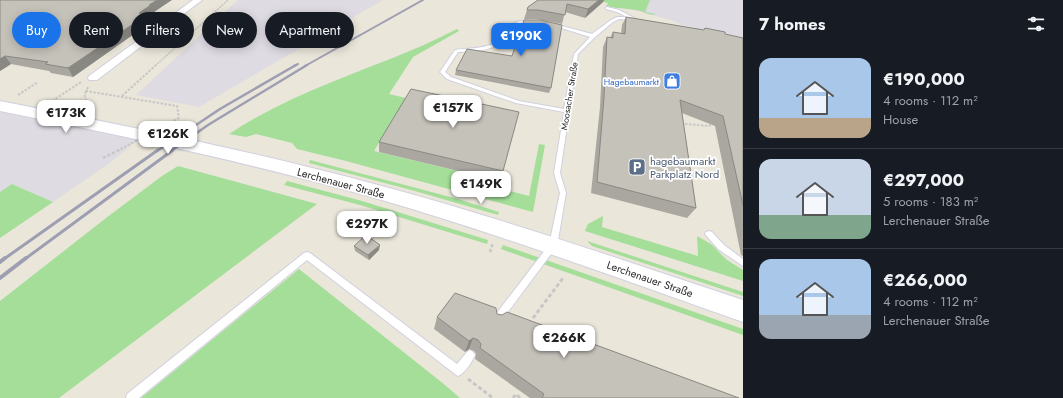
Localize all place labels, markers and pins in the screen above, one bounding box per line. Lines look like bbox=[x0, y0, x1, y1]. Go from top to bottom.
pin: €190K bbox=[493, 23, 549, 57]
shop icon: Hagebaumarkt bbox=[662, 71, 682, 91]
place label: Hagebaumarkt bbox=[604, 75, 660, 88]
pin: €157K bbox=[425, 95, 481, 129]
pin: €173K bbox=[38, 100, 94, 134]
pin: €126K bbox=[140, 121, 196, 155]
place label: hagebaumarkt Parkplatz Nord bbox=[650, 153, 719, 182]
parking icon: hagebaumarkt Parkplatz Nord bbox=[627, 157, 647, 177]
pin: €149K bbox=[453, 171, 509, 205]
pin: €297K bbox=[339, 211, 395, 245]
pin: €266K bbox=[536, 325, 592, 359]

